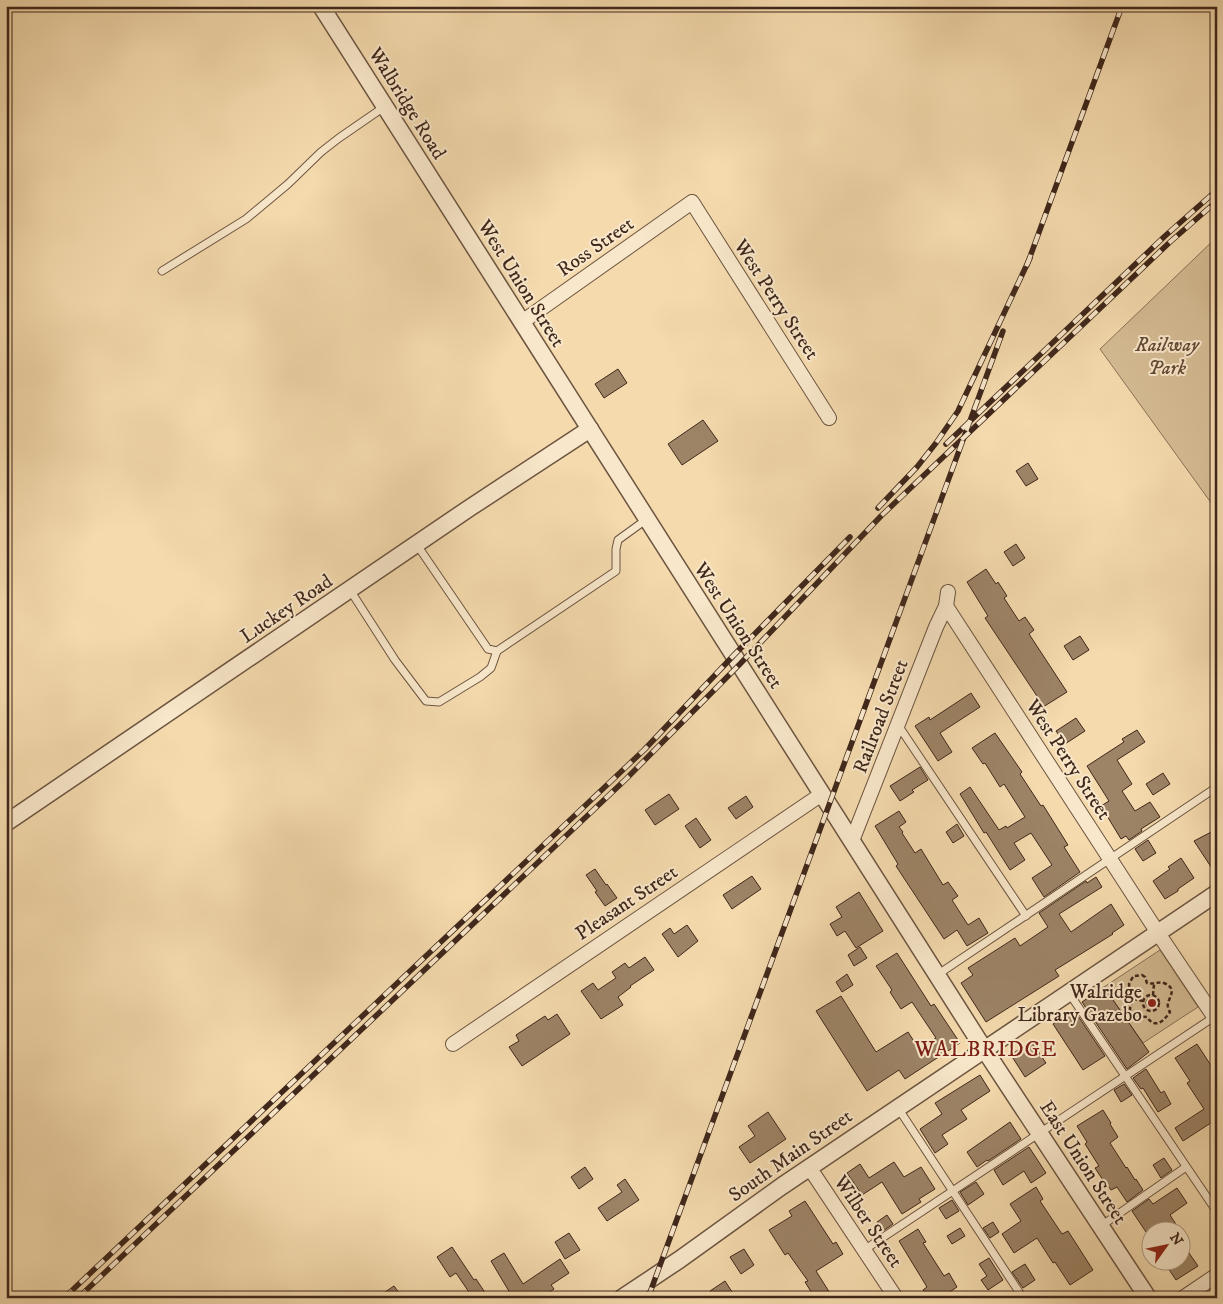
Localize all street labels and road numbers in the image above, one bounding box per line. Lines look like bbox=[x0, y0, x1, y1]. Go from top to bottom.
street label: Walbridge Road bbox=[362, 42, 451, 164]
street label: Ross Street bbox=[553, 212, 639, 283]
street label: West Union Street bbox=[471, 215, 570, 352]
street label: West Perry Street bbox=[727, 234, 824, 365]
street label: West Union Street bbox=[687, 557, 788, 694]
street label: Luckey Road bbox=[236, 569, 338, 649]
street label: Railroad Street bbox=[848, 656, 915, 777]
street label: West Perry Street bbox=[1019, 694, 1116, 825]
street label: Pleasant Street bbox=[571, 860, 683, 947]
street label: East Union Street bbox=[1033, 1096, 1132, 1229]
street label: South Main Street bbox=[724, 1104, 857, 1208]
street label: Wilber Street bbox=[827, 1170, 908, 1273]

